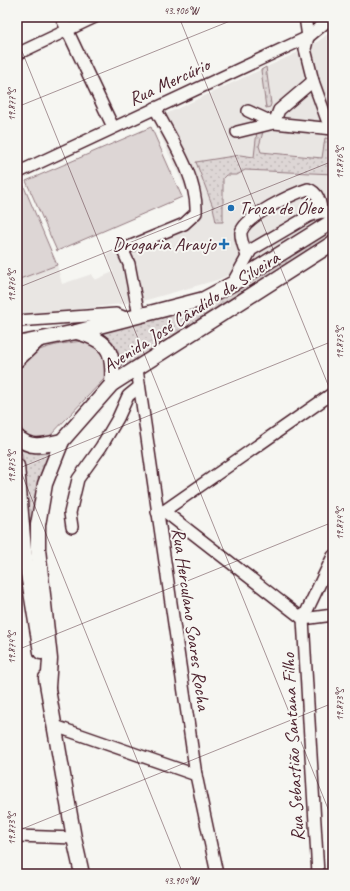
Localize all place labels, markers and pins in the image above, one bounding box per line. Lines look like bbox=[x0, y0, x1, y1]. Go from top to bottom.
place label: Troca de Óleo bbox=[239, 196, 325, 220]
marker: Troca de Óleo bbox=[226, 203, 236, 213]
place label: Drogaria Araujo bbox=[112, 232, 217, 256]
marker: Drogaria Araujo bbox=[219, 239, 229, 249]

